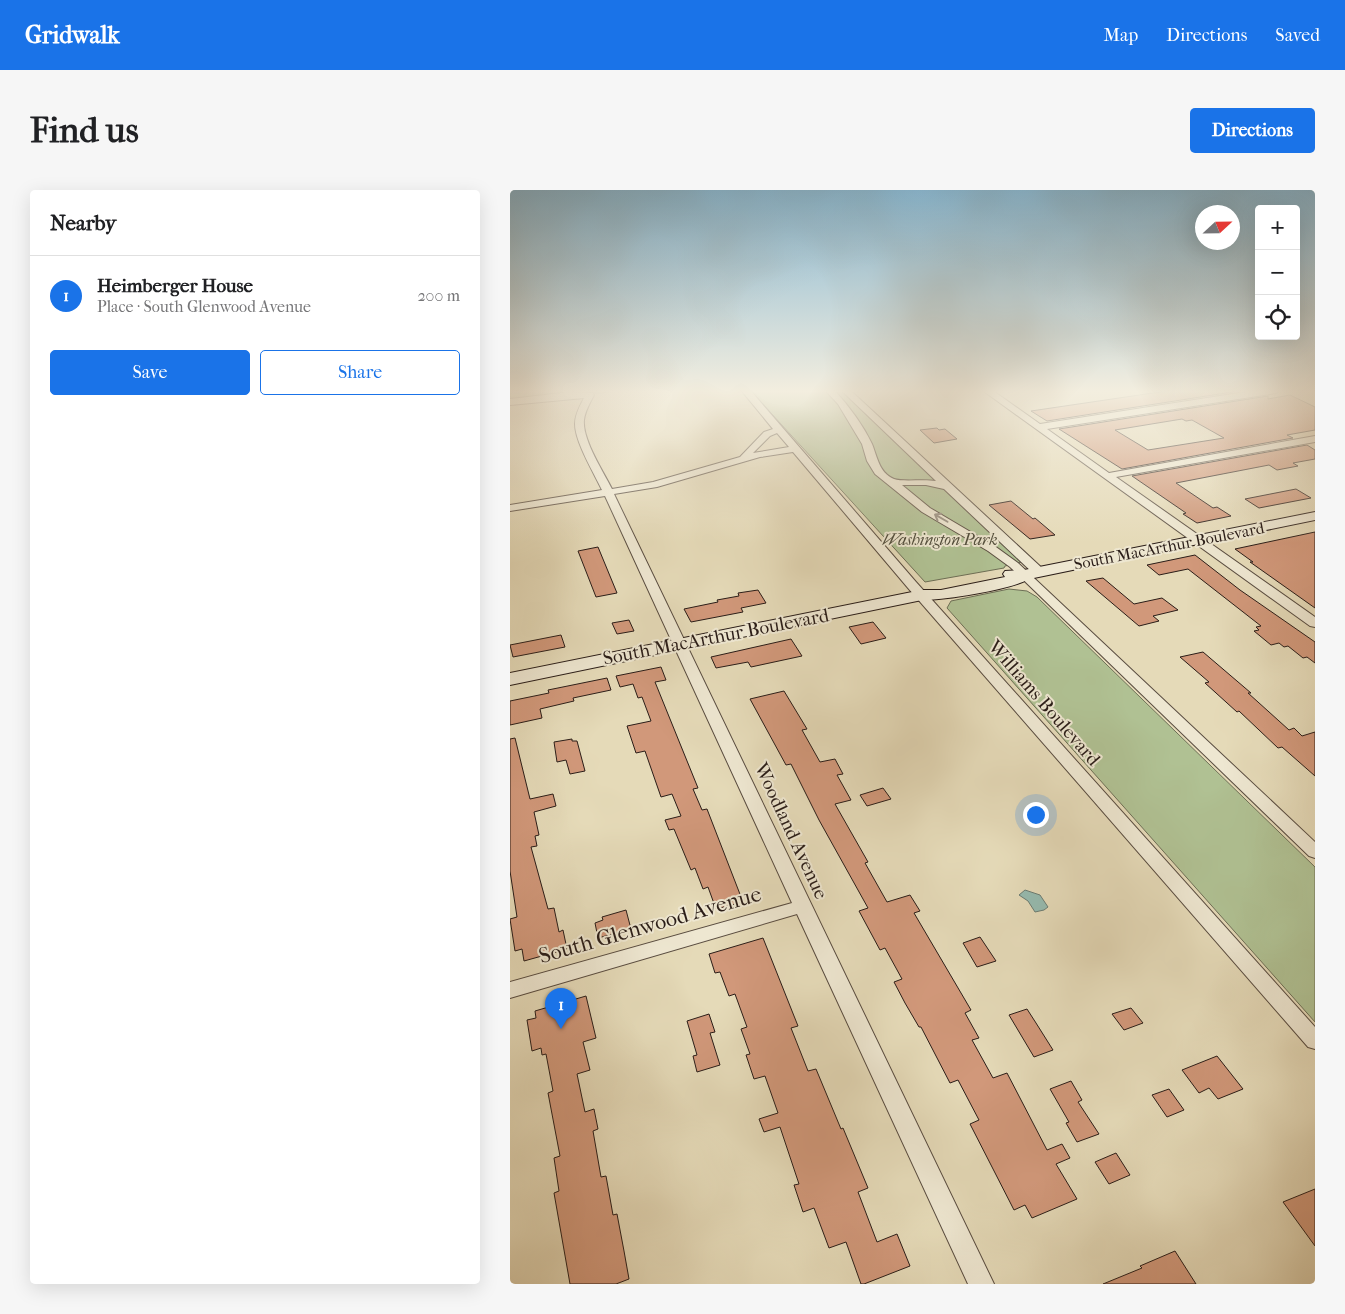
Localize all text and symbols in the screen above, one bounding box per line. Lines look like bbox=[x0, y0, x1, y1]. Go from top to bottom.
text: Gridwalk bbox=[25, 21, 120, 49]
text: Map bbox=[1104, 25, 1138, 46]
text: Directions bbox=[1166, 25, 1247, 46]
text: Saved bbox=[1275, 25, 1320, 46]
button: Directions bbox=[1190, 108, 1315, 153]
text: Find us bbox=[30, 110, 139, 151]
north arrow bbox=[1195, 205, 1240, 250]
map controls bbox=[1255, 205, 1300, 340]
button: + bbox=[1255, 205, 1300, 250]
text: Nearby bbox=[50, 211, 116, 235]
button: − bbox=[1255, 250, 1300, 295]
text: Heimberger House bbox=[97, 275, 253, 297]
text: 1 bbox=[63, 286, 69, 305]
text: 200 m bbox=[417, 286, 460, 305]
button: locate bbox=[1255, 295, 1300, 340]
text: Place · South Glenwood Avenue bbox=[97, 297, 311, 316]
button: Save bbox=[50, 350, 250, 395]
button: Share bbox=[260, 350, 460, 395]
one-way arrow bbox=[933, 513, 948, 523]
street label: South MacArthur Boulevard bbox=[1072, 518, 1266, 574]
park label: Washington Park bbox=[882, 530, 998, 549]
street label: South MacArthur Boulevard bbox=[601, 604, 832, 670]
street label: Williams Boulevard bbox=[983, 635, 1105, 771]
street label: Woodland Avenue bbox=[749, 758, 832, 903]
your location bbox=[1023, 802, 1049, 828]
street label: South Glenwood Avenue bbox=[536, 881, 764, 969]
pin: 1 bbox=[545, 988, 577, 1029]

